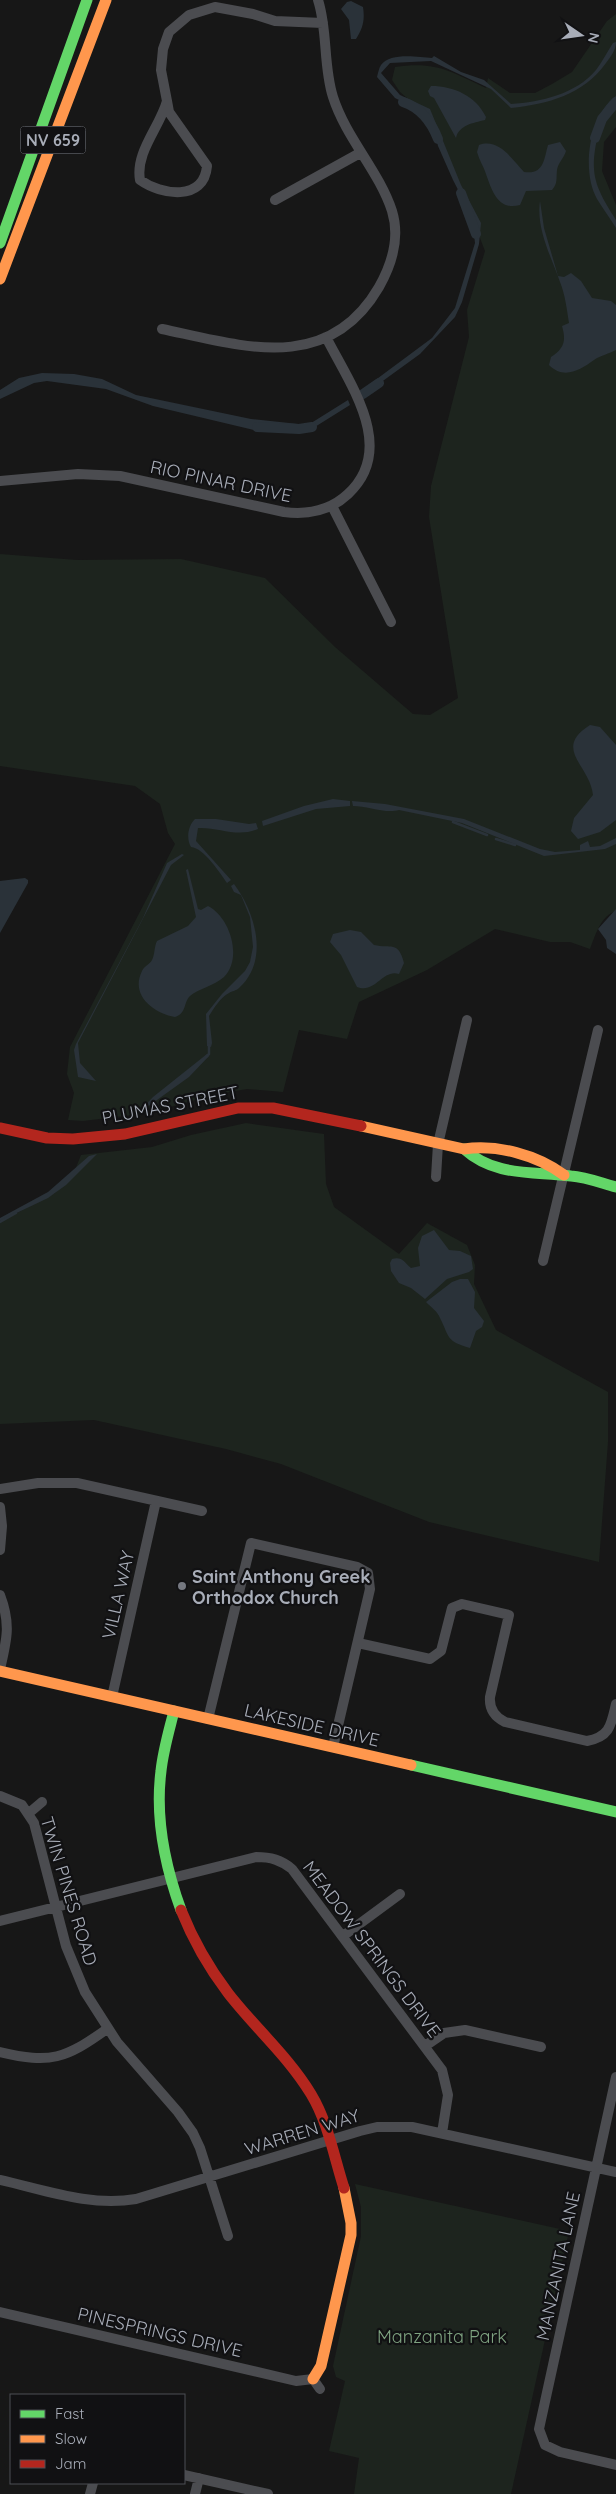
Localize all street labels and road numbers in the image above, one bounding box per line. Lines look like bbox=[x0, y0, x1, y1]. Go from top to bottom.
road number: NV 659 bbox=[20, 126, 86, 154]
street label: RIO PINAR DRIVE bbox=[148, 455, 294, 507]
street label: PLUMAS STREET bbox=[100, 1080, 240, 1130]
street label: VILLA WAY bbox=[97, 1549, 139, 1641]
street label: LAKESIDE DRIVE bbox=[242, 1698, 382, 1752]
street label: TWIN PINES ROAD bbox=[35, 1814, 103, 1968]
street label: MEADOW SPRINGS DRIVE bbox=[298, 1856, 446, 2042]
street label: WARREN WAY bbox=[242, 2104, 362, 2160]
street label: MANZANITA LANE bbox=[531, 2189, 585, 2343]
street label: PINESPRINGS DRIVE bbox=[75, 2302, 245, 2362]

